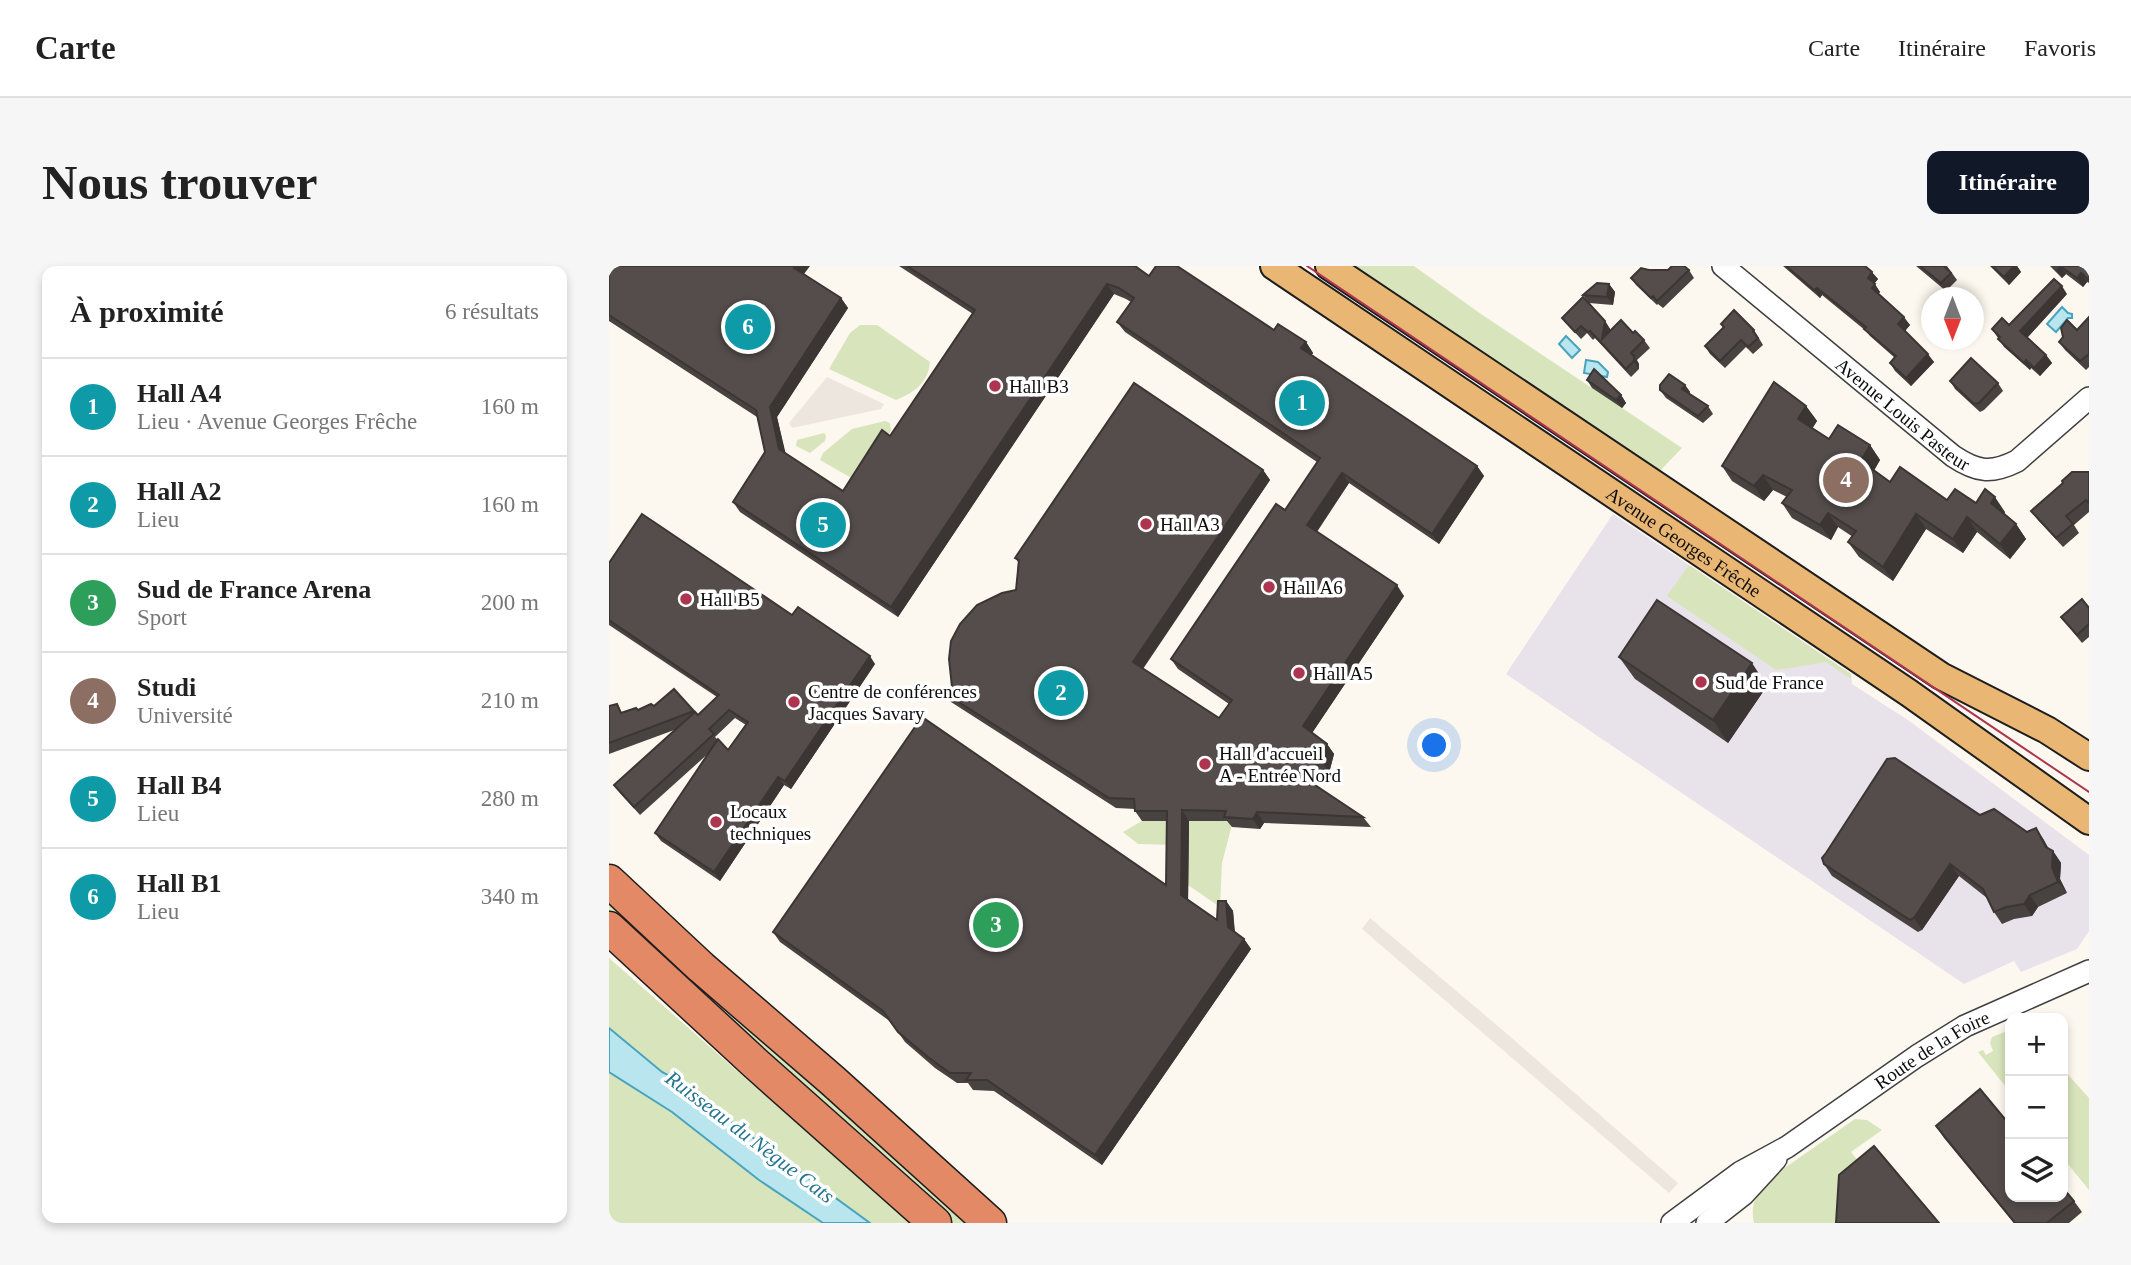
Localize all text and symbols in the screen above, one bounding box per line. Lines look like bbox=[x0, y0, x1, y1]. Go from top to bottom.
text: Carte bbox=[35, 30, 116, 66]
text: Carte bbox=[1808, 35, 1860, 61]
text: Itinéraire bbox=[1898, 35, 1986, 61]
text: Favoris bbox=[2024, 35, 2096, 61]
button: Itinéraire bbox=[1927, 151, 2089, 214]
text: Nous trouver bbox=[42, 155, 317, 210]
north arrow bbox=[1921, 287, 1984, 350]
text: À proximité bbox=[70, 295, 224, 328]
text: 6 résultats bbox=[445, 299, 539, 324]
pin: 6 bbox=[725, 301, 771, 353]
street label: Avenue Louis Pasteur bbox=[1831, 354, 1974, 475]
place label: Hall B3 bbox=[1009, 376, 1069, 397]
pin: 1 bbox=[1279, 377, 1325, 429]
marker: Hall B3 bbox=[987, 378, 1003, 394]
text: Hall A4 bbox=[137, 379, 222, 408]
text: 1 bbox=[87, 394, 99, 419]
text: 160 m bbox=[481, 394, 539, 419]
text: Lieu · Avenue Georges Frêche bbox=[137, 409, 417, 434]
pin: 4 bbox=[1823, 454, 1869, 506]
text: Hall A2 bbox=[137, 477, 222, 506]
street label: Avenue Georges Frêche bbox=[1602, 483, 1765, 602]
text: 2 bbox=[87, 492, 99, 517]
text: 160 m bbox=[481, 492, 539, 517]
pin: 5 bbox=[800, 499, 846, 551]
text: Lieu bbox=[137, 507, 179, 532]
place label: Hall A3 bbox=[1160, 514, 1220, 535]
marker: Hall A3 bbox=[1138, 516, 1154, 532]
text: Sud de France Arena bbox=[137, 575, 371, 604]
place label: Hall A6 bbox=[1283, 577, 1343, 598]
marker: Hall A6 bbox=[1261, 579, 1277, 595]
place label: Hall B5 bbox=[700, 589, 760, 610]
text: 3 bbox=[87, 590, 99, 615]
text: 200 m bbox=[481, 590, 539, 615]
marker: Hall B5 bbox=[678, 591, 694, 607]
text: Sport bbox=[137, 605, 187, 630]
place label: Hall A5 bbox=[1313, 663, 1373, 684]
marker: Hall A5 bbox=[1291, 665, 1307, 681]
pin: 2 bbox=[1038, 667, 1084, 719]
place label: Sud de France bbox=[1715, 672, 1824, 693]
text: Studi bbox=[137, 673, 196, 702]
marker: Sud de France bbox=[1693, 674, 1709, 690]
place label: Centre de conférences Jacques Savary bbox=[808, 681, 977, 724]
text: 4 bbox=[87, 688, 99, 713]
text: 210 m bbox=[481, 688, 539, 713]
marker: Centre de conférences Jacques Savary bbox=[786, 694, 802, 710]
text: Université bbox=[137, 703, 233, 728]
your location bbox=[1417, 728, 1451, 762]
place label: Hall d'accueil A - Entrée Nord bbox=[1219, 743, 1341, 786]
marker: Hall d'accueil A - Entrée Nord bbox=[1197, 756, 1213, 772]
text: Hall B4 bbox=[137, 771, 222, 800]
text: 5 bbox=[87, 786, 99, 811]
text: 280 m bbox=[481, 786, 539, 811]
text: Lieu bbox=[137, 801, 179, 826]
place label: Locaux techniques bbox=[730, 801, 811, 844]
marker: Locaux techniques bbox=[708, 814, 724, 830]
text: Hall B1 bbox=[137, 869, 222, 898]
text: 6 bbox=[87, 884, 99, 909]
text: 340 m bbox=[481, 884, 539, 909]
text: Lieu bbox=[137, 899, 179, 924]
pin: 3 bbox=[973, 899, 1019, 951]
street label: Route de la Foire bbox=[1871, 1007, 1993, 1093]
map controls bbox=[2005, 1013, 2068, 1202]
button: + bbox=[2005, 1013, 2068, 1076]
water label: Ruisseau du Nègue Cats bbox=[660, 1065, 839, 1208]
button: − bbox=[2005, 1076, 2068, 1139]
button: layers bbox=[2005, 1139, 2068, 1202]

